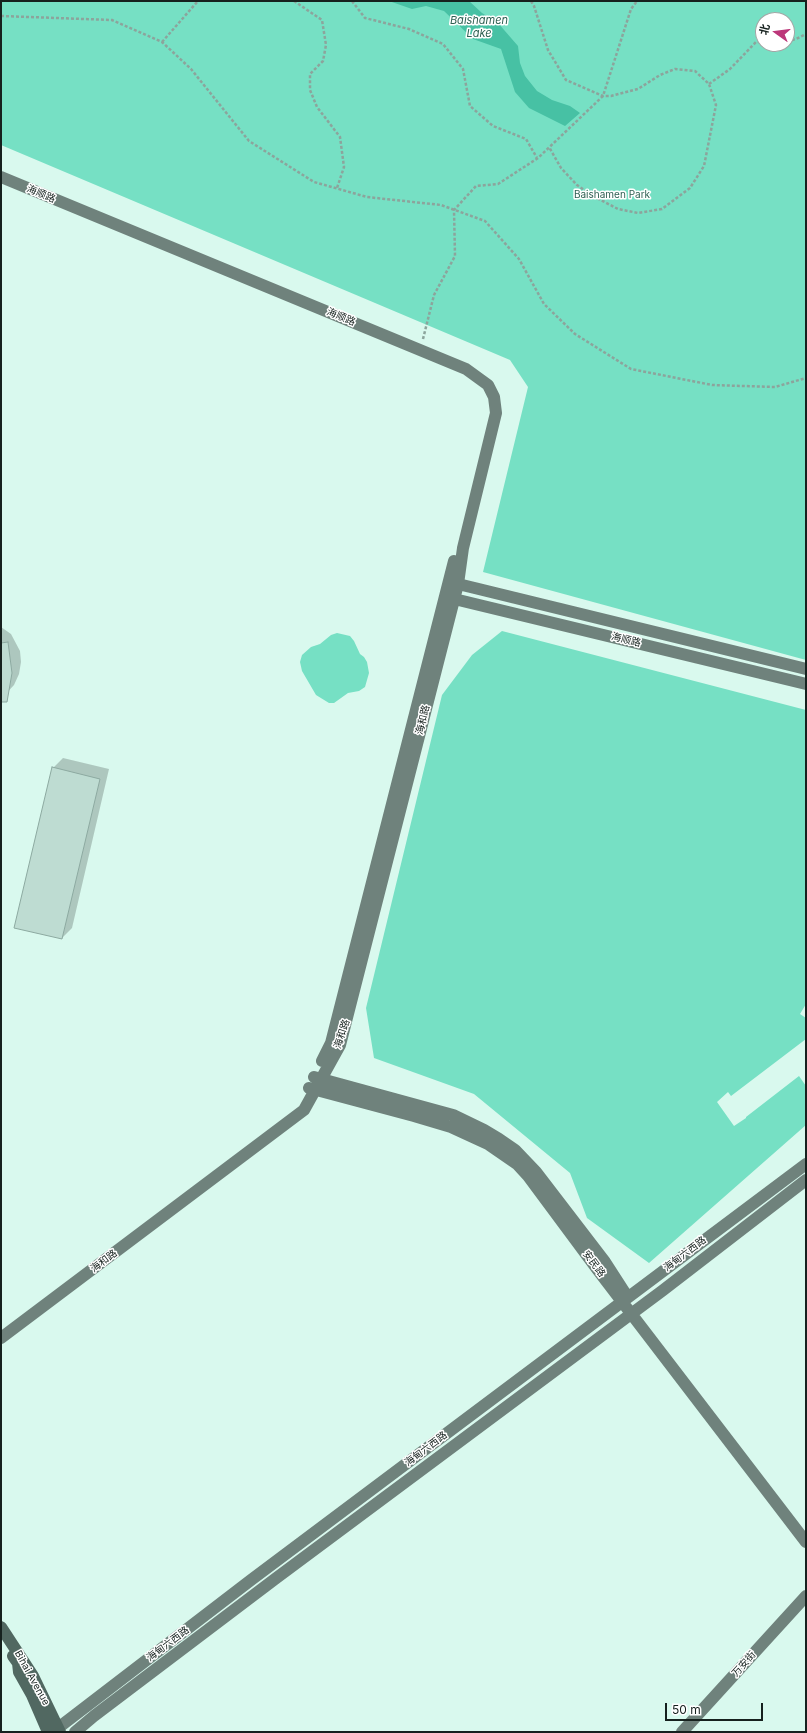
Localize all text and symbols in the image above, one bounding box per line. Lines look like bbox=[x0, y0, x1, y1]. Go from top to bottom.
north arrow bbox=[755, 12, 795, 52]
water label: Baishamen Lake bbox=[450, 14, 508, 40]
text: 北 bbox=[756, 22, 772, 36]
street label: 海顺路 bbox=[25, 183, 57, 205]
park label: Baishamen Park bbox=[574, 189, 650, 201]
street label: 海顺路 bbox=[325, 306, 357, 328]
street label: 海顺路 bbox=[610, 631, 642, 649]
street label: 海和路 bbox=[414, 704, 432, 736]
street label: 海和路 bbox=[332, 1018, 352, 1050]
street label: 海甸六西路 bbox=[661, 1234, 709, 1274]
street label: 海和路 bbox=[88, 1247, 120, 1275]
street label: 安民路 bbox=[580, 1248, 608, 1280]
street label: 海甸六西路 bbox=[402, 1429, 450, 1469]
street label: 海甸六西路 bbox=[144, 1624, 192, 1664]
street label: Bihai Avenue bbox=[12, 1648, 52, 1708]
street label: 万安街 bbox=[730, 1649, 758, 1679]
scale bar bbox=[667, 1695, 765, 1721]
text: 50 m bbox=[672, 1702, 701, 1717]

